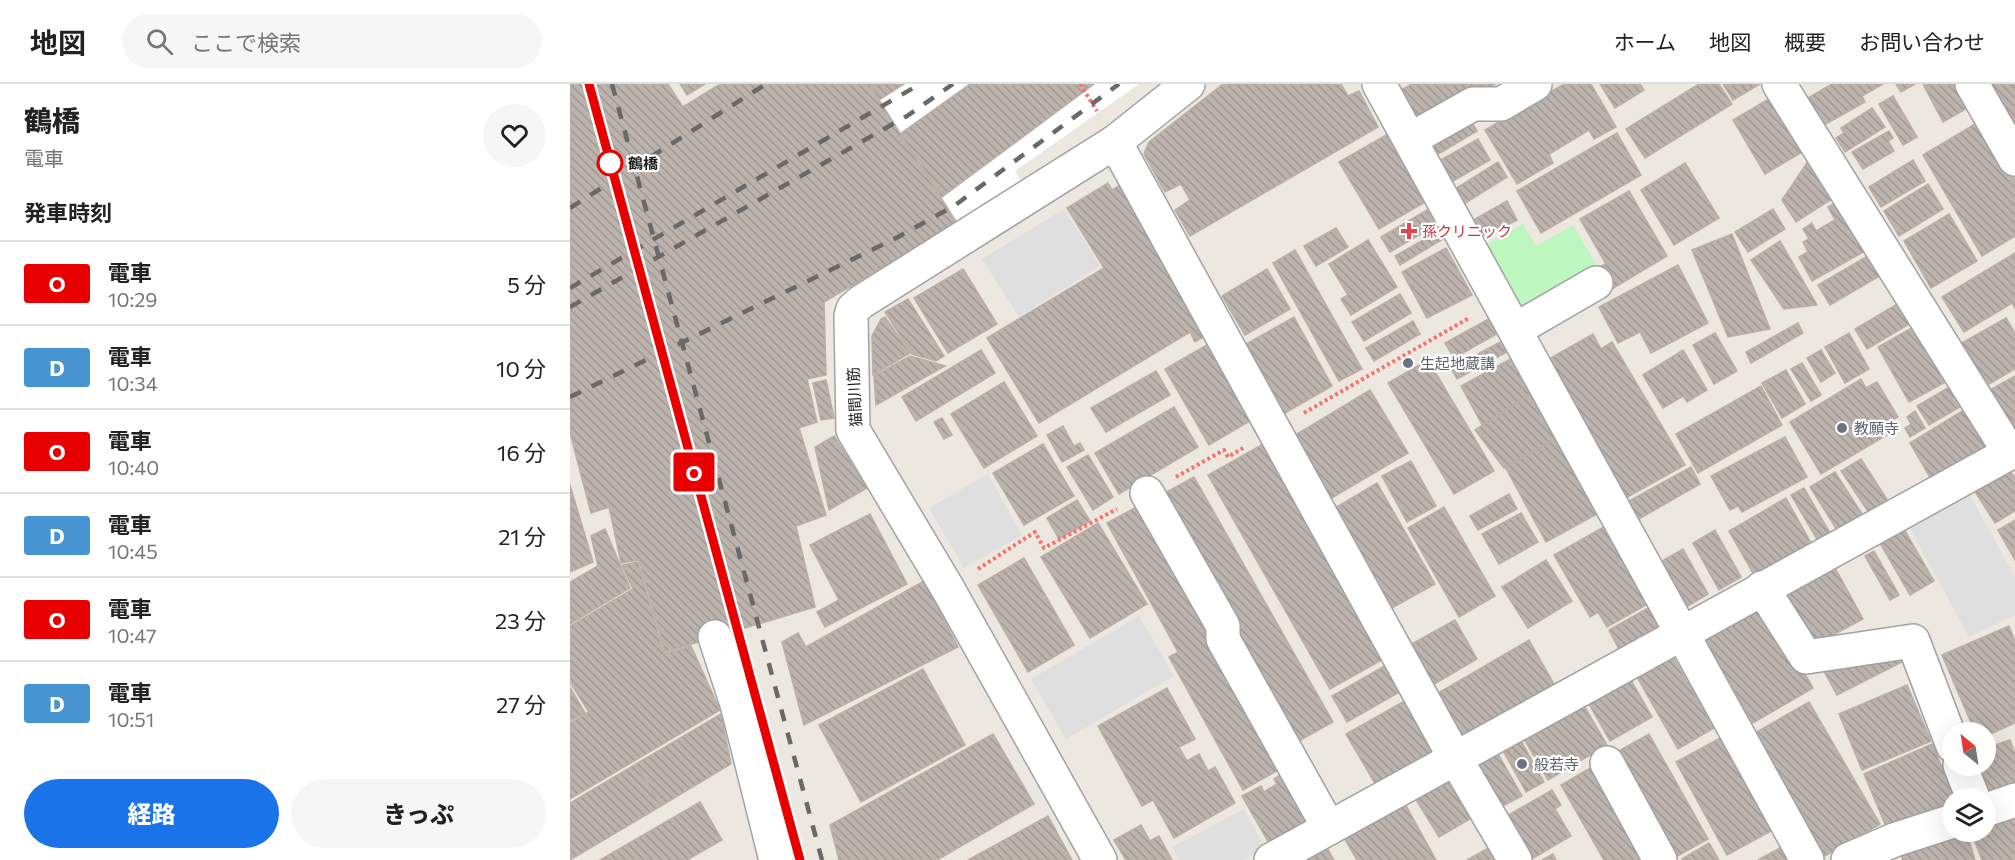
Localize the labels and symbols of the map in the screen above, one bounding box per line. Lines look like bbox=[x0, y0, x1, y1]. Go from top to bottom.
marker: 鶴橋 bbox=[597, 150, 623, 176]
place label: 鶴橋 bbox=[628, 154, 659, 172]
marker: 孫クリニック bbox=[1400, 222, 1418, 240]
place label: 孫クリニック bbox=[1422, 222, 1512, 240]
place label: 生起地蔵講 bbox=[1420, 354, 1495, 372]
marker: 生起地蔵講 bbox=[1401, 356, 1415, 370]
street label: 猫間川筋 bbox=[843, 367, 865, 427]
place label: 教願寺 bbox=[1854, 419, 1899, 437]
marker: 教願寺 bbox=[1835, 421, 1849, 435]
line badge: O bbox=[674, 452, 714, 492]
north arrow bbox=[1942, 722, 1996, 776]
place label: 般若寺 bbox=[1534, 755, 1579, 773]
marker: 般若寺 bbox=[1515, 757, 1529, 771]

